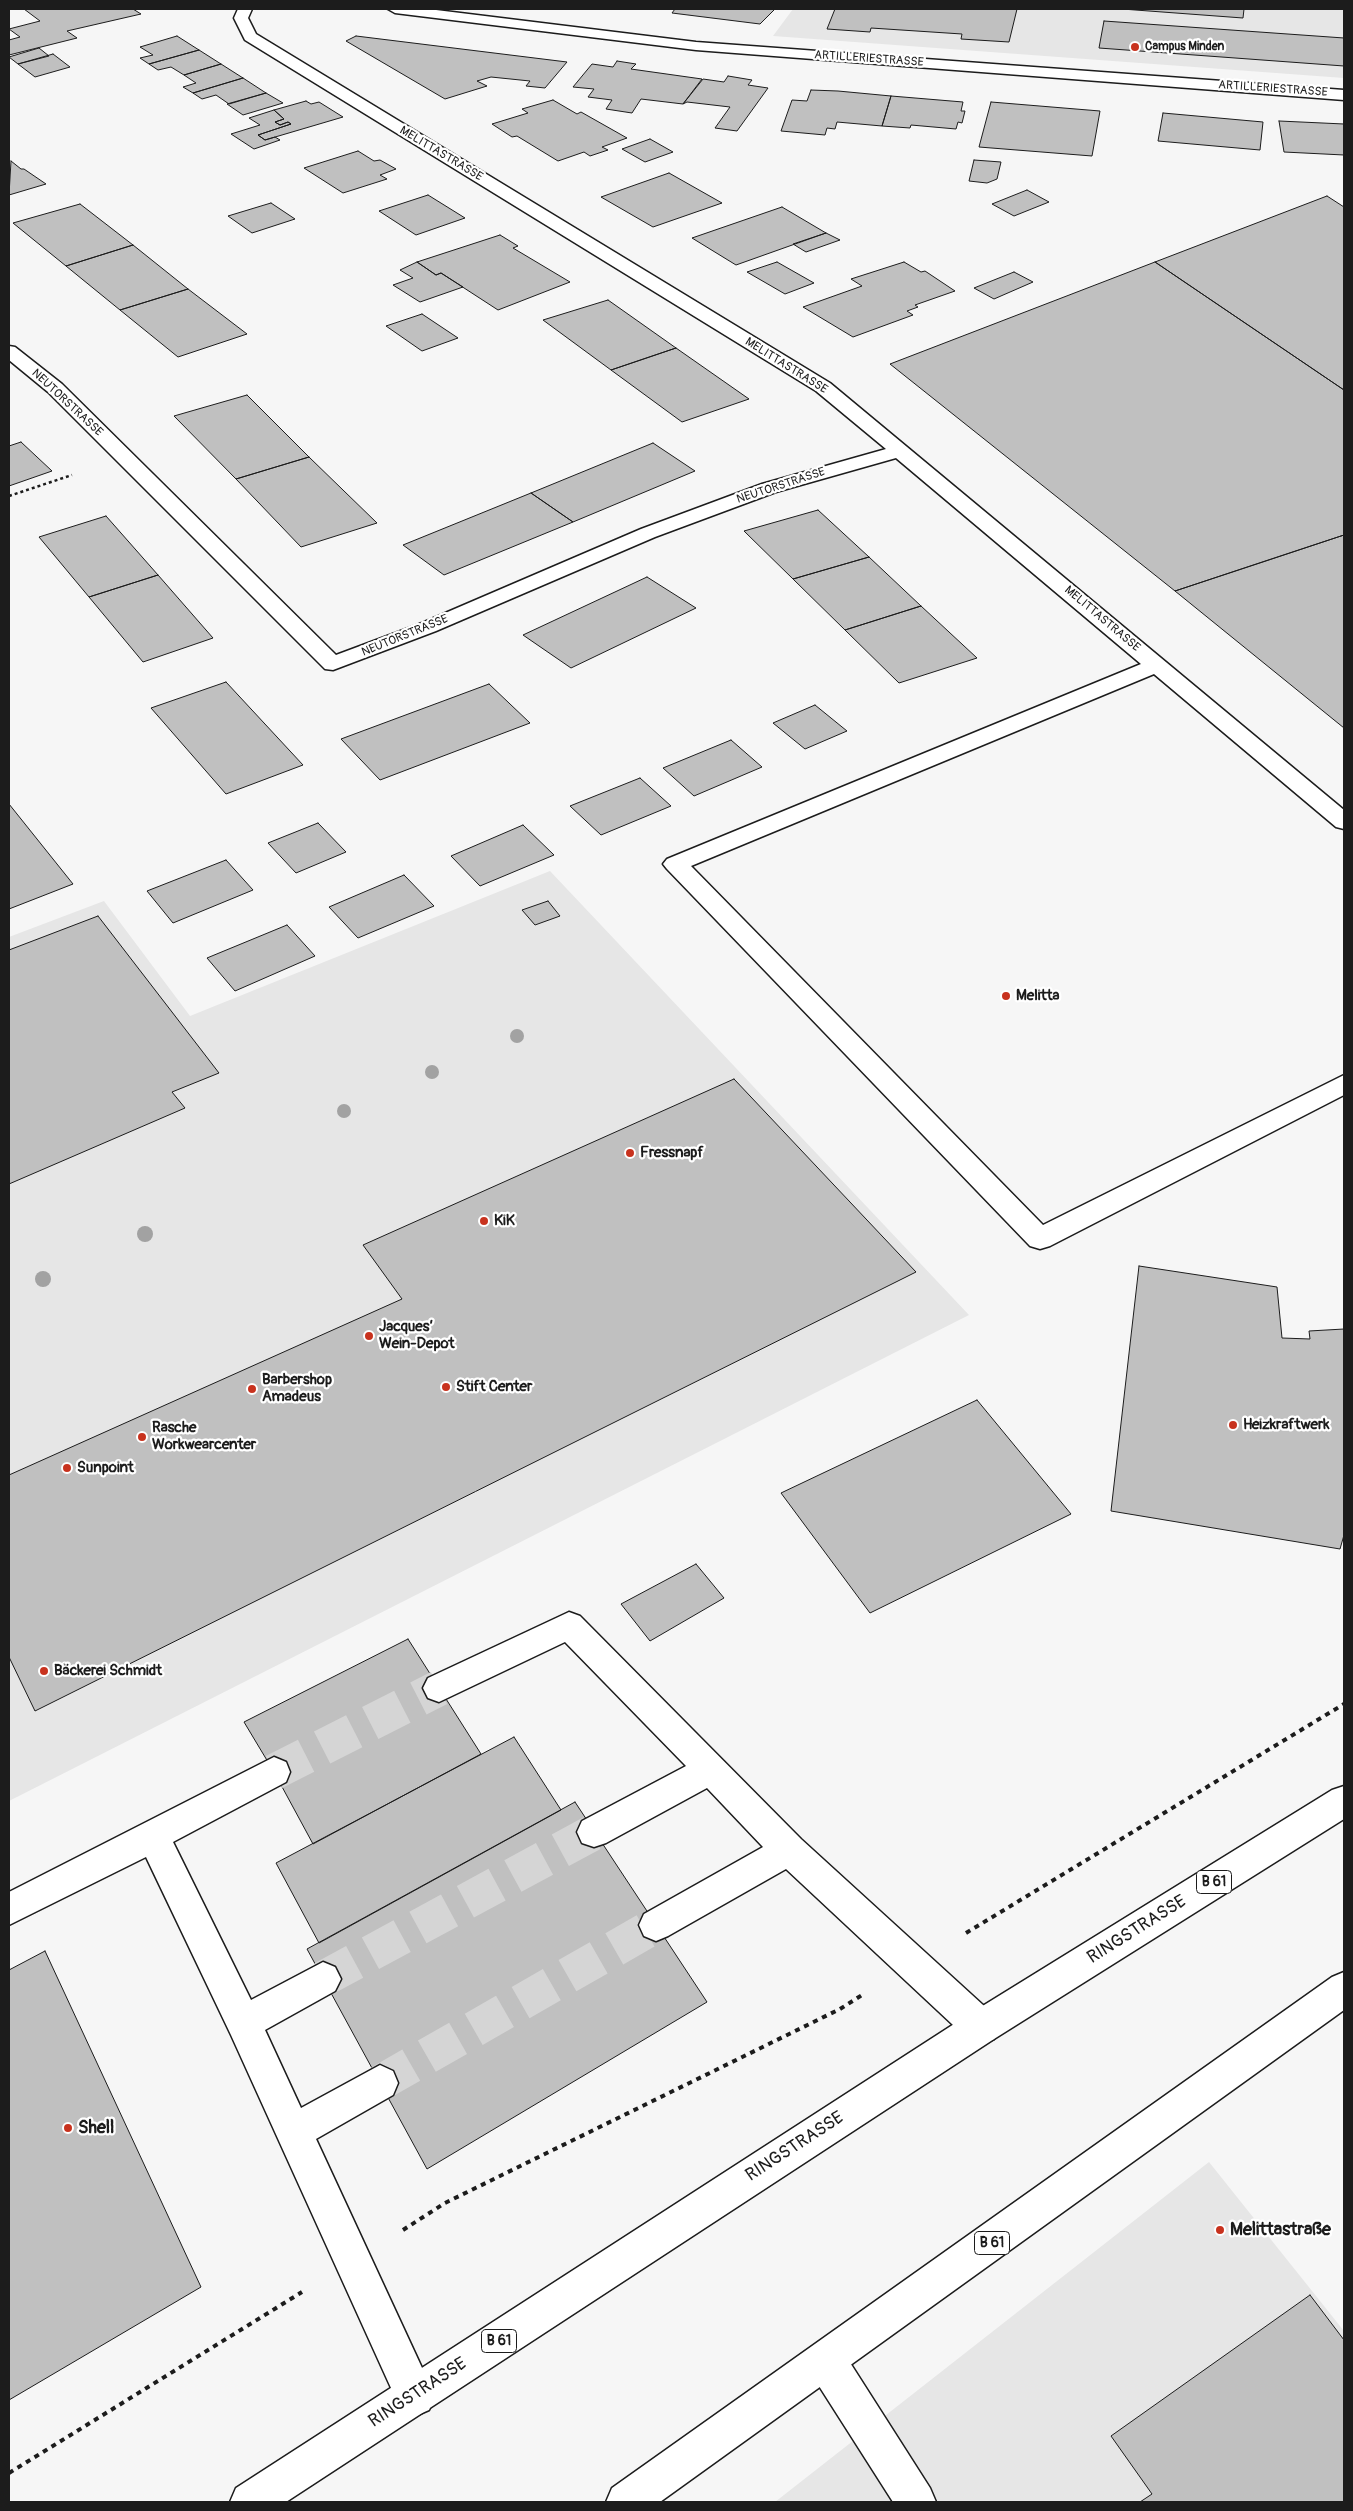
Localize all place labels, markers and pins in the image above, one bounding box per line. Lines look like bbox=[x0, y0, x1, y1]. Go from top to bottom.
place label: Campus Minden bbox=[1145, 40, 1224, 54]
marker: Campus Minden bbox=[1129, 41, 1141, 53]
place label: Melitta bbox=[1016, 987, 1059, 1005]
marker: Melitta bbox=[1000, 990, 1012, 1002]
place label: Fressnapf bbox=[640, 1144, 704, 1162]
marker: Fressnapf bbox=[624, 1147, 636, 1159]
place label: KiK bbox=[494, 1212, 515, 1230]
marker: KiK bbox=[478, 1215, 490, 1227]
place label: Jacques’ Wein-Depot bbox=[379, 1318, 455, 1353]
marker: Jacques’ Wein-Depot bbox=[363, 1330, 375, 1342]
place label: Barbershop Amadeus bbox=[262, 1371, 332, 1406]
place label: Stift Center bbox=[456, 1378, 532, 1396]
marker: Stift Center bbox=[440, 1381, 452, 1393]
marker: Barbershop Amadeus bbox=[246, 1383, 258, 1395]
place label: Heizkraftwerk bbox=[1243, 1416, 1330, 1434]
place label: Rasche Workwearcenter bbox=[152, 1419, 256, 1454]
marker: Heizkraftwerk bbox=[1227, 1419, 1239, 1431]
marker: Rasche Workwearcenter bbox=[136, 1431, 148, 1443]
place label: Sunpoint bbox=[77, 1459, 134, 1477]
marker: Sunpoint bbox=[61, 1462, 73, 1474]
place label: Bäckerei Schmidt bbox=[54, 1662, 162, 1680]
marker: Bäckerei Schmidt bbox=[38, 1665, 50, 1677]
place label: Shell bbox=[78, 2117, 114, 2139]
marker: Shell bbox=[62, 2122, 74, 2134]
place label: Melittastraße bbox=[1230, 2219, 1331, 2241]
marker: Melittastraße bbox=[1214, 2224, 1226, 2236]

